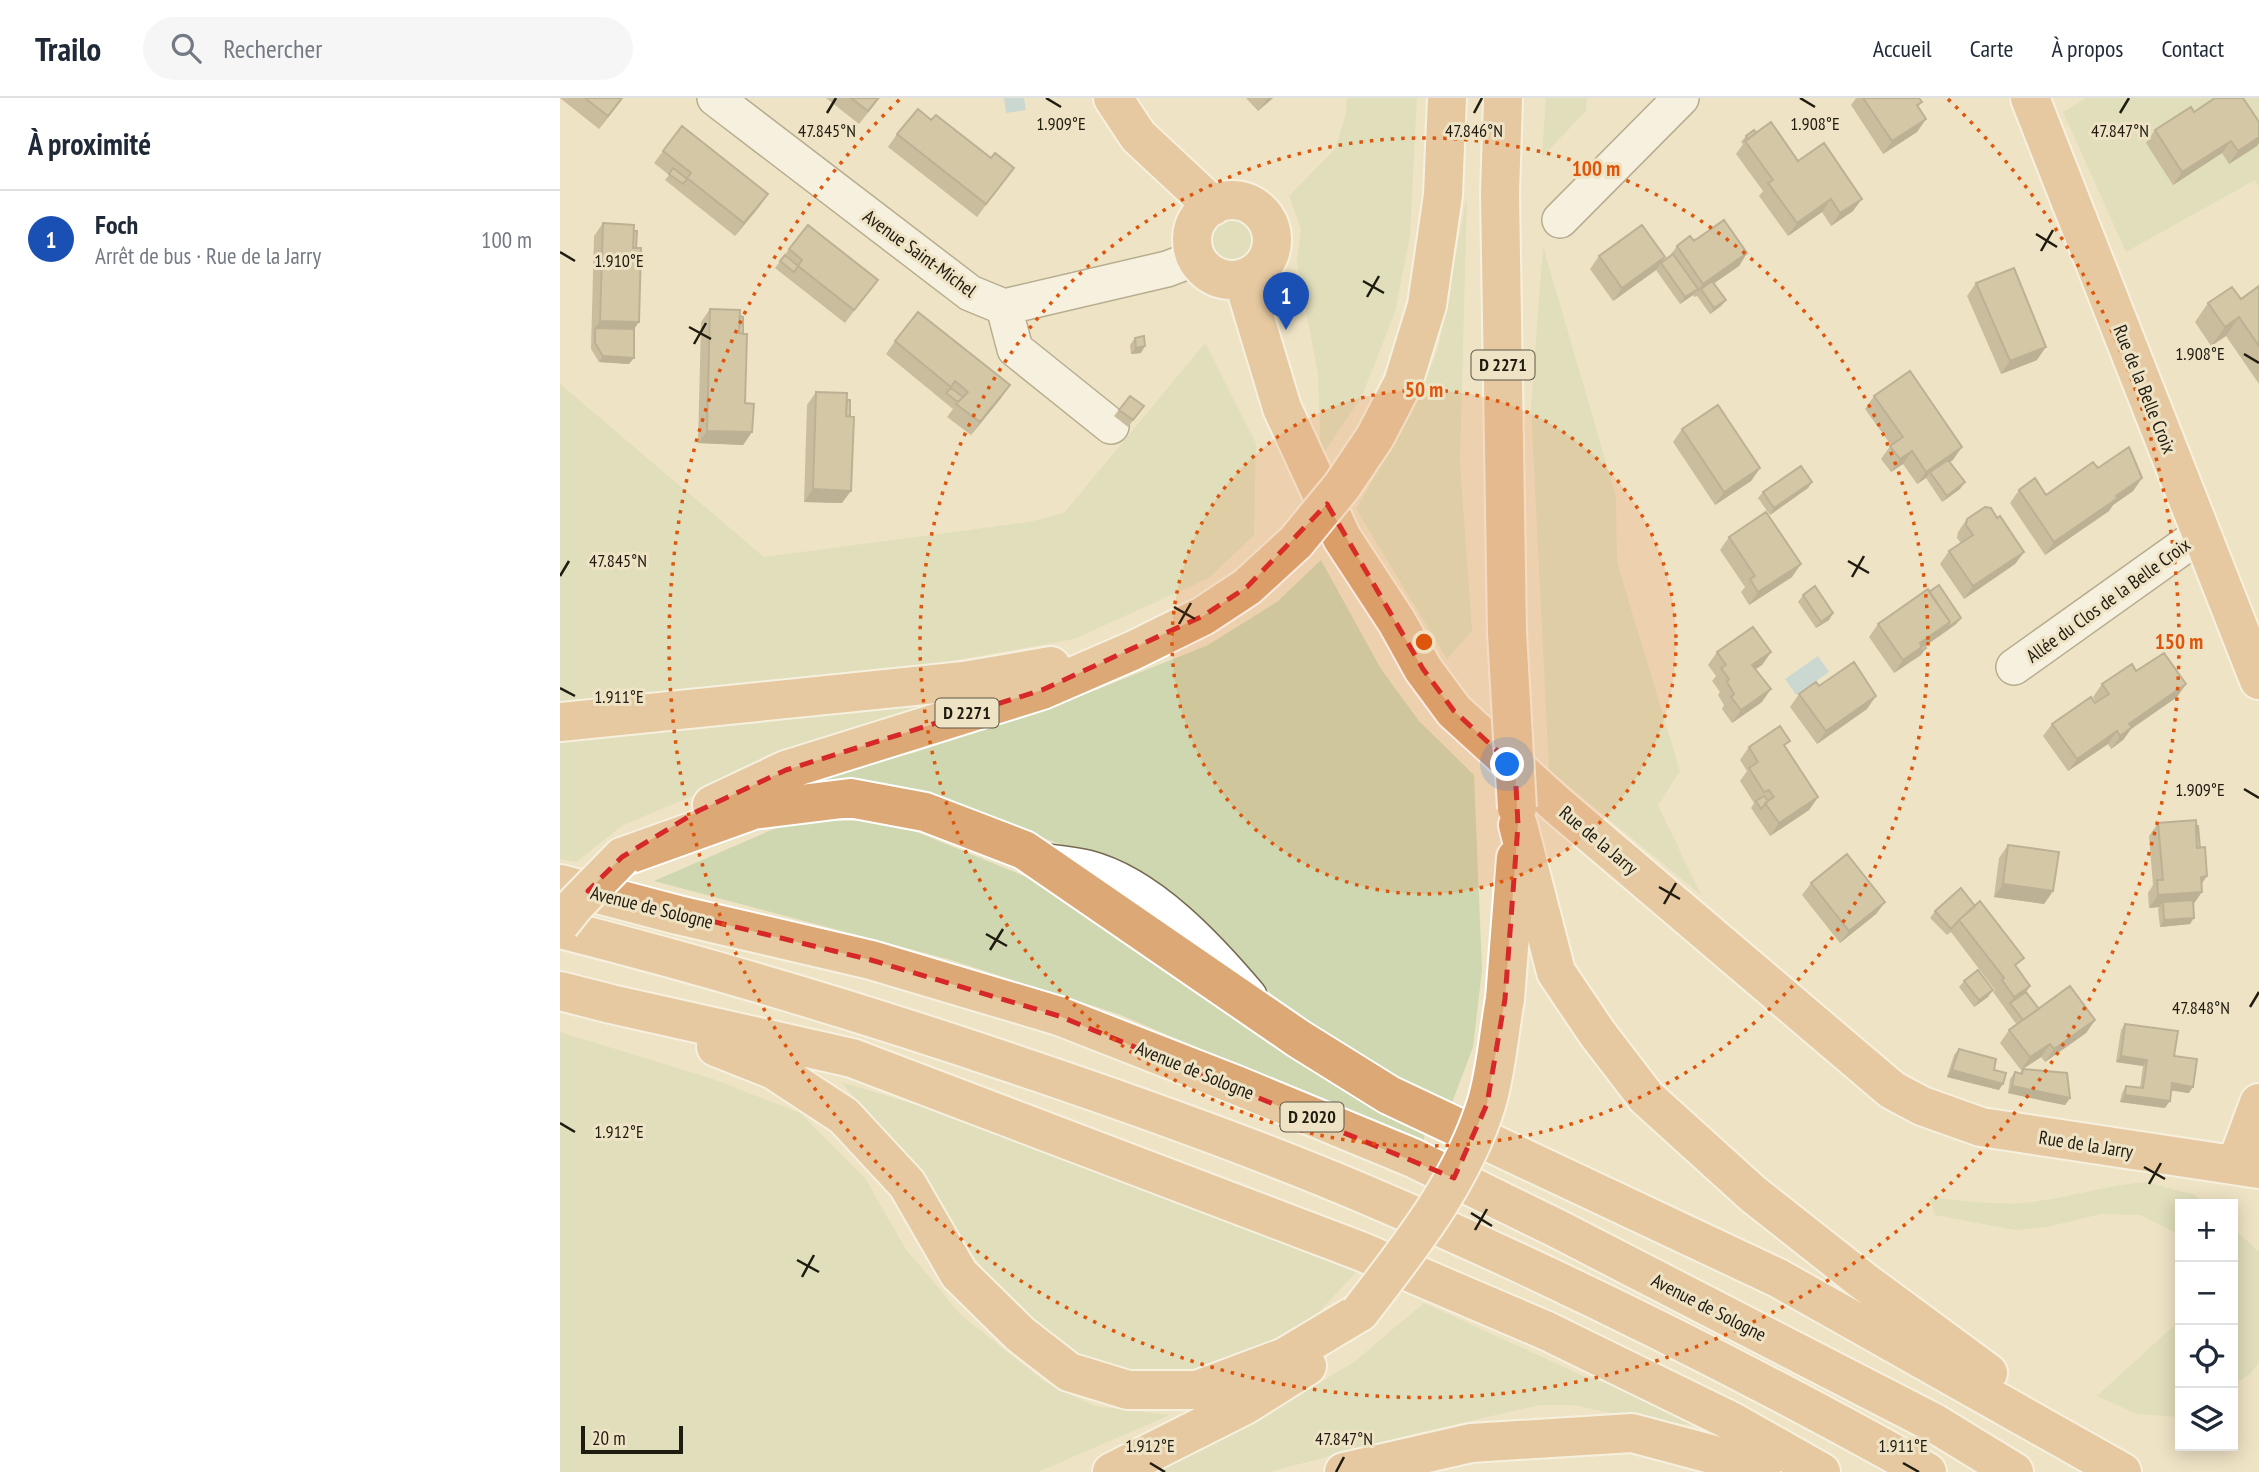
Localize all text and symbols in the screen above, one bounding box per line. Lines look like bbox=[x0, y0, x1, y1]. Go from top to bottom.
search box bbox=[143, 17, 633, 80]
text: Trailo bbox=[35, 27, 101, 70]
icon: search bbox=[167, 29, 205, 67]
text: Rechercher bbox=[223, 32, 322, 65]
text: Accueil bbox=[1873, 33, 1932, 64]
text: Carte bbox=[1970, 33, 2013, 64]
text: À propos bbox=[2051, 33, 2123, 64]
text: Contact bbox=[2161, 33, 2224, 64]
text: 1.909°E bbox=[1036, 112, 1086, 135]
text: 1.908°E bbox=[1790, 112, 1840, 135]
text: 47.845°N bbox=[798, 119, 856, 142]
text: 47.846°N bbox=[1445, 119, 1503, 142]
text: 47.847°N bbox=[2091, 119, 2149, 142]
text: À proximité bbox=[28, 124, 151, 163]
text: 100 m bbox=[1572, 155, 1620, 182]
street label: Avenue Saint-Michel bbox=[859, 204, 982, 302]
text: Foch bbox=[95, 208, 138, 241]
text: 1 bbox=[46, 225, 57, 254]
text: 100 m bbox=[481, 225, 532, 254]
text: Arrêt de bus · Rue de la Jarry bbox=[95, 241, 321, 270]
text: 1.910°E bbox=[594, 249, 644, 272]
pin: 1 bbox=[1263, 272, 1309, 330]
street label: Rue de la Belle Croix bbox=[2108, 321, 2182, 457]
text: 1.908°E bbox=[2175, 342, 2225, 365]
road number: D 2271 bbox=[1472, 351, 1534, 380]
text: 50 m bbox=[1405, 376, 1443, 403]
street label: Allée du Clos de la Belle Croix bbox=[2021, 532, 2195, 668]
text: 47.845°N bbox=[589, 549, 647, 572]
text: 150 m bbox=[2155, 628, 2203, 655]
centre of rings bbox=[1412, 630, 1436, 654]
text: 1.911°E bbox=[594, 685, 644, 708]
road number: D 2271 bbox=[936, 698, 998, 728]
your location bbox=[1490, 747, 1524, 781]
text: 1.909°E bbox=[2175, 778, 2225, 801]
street label: Rue de la Jarry bbox=[1555, 800, 1644, 880]
street label: Avenue de Sologne bbox=[588, 880, 716, 934]
text: 47.848°N bbox=[2172, 996, 2230, 1019]
street label: Avenue de Sologne bbox=[1132, 1035, 1258, 1105]
road number: D 2020 bbox=[1280, 1102, 1344, 1132]
text: 1.912°E bbox=[594, 1120, 644, 1143]
street label: Rue de la Jarry bbox=[2037, 1125, 2136, 1163]
map controls bbox=[2175, 1199, 2238, 1451]
button: + bbox=[2175, 1199, 2238, 1262]
button: − bbox=[2175, 1262, 2238, 1325]
street label: Avenue de Sologne bbox=[1648, 1268, 1771, 1346]
button: locate bbox=[2175, 1325, 2238, 1388]
button: layers bbox=[2175, 1388, 2238, 1451]
scale bar bbox=[581, 1423, 682, 1455]
text: 20 m bbox=[592, 1426, 626, 1450]
text: 47.847°N bbox=[1315, 1427, 1373, 1450]
text: 1.912°E bbox=[1125, 1434, 1175, 1457]
text: 1.911°E bbox=[1878, 1434, 1928, 1457]

